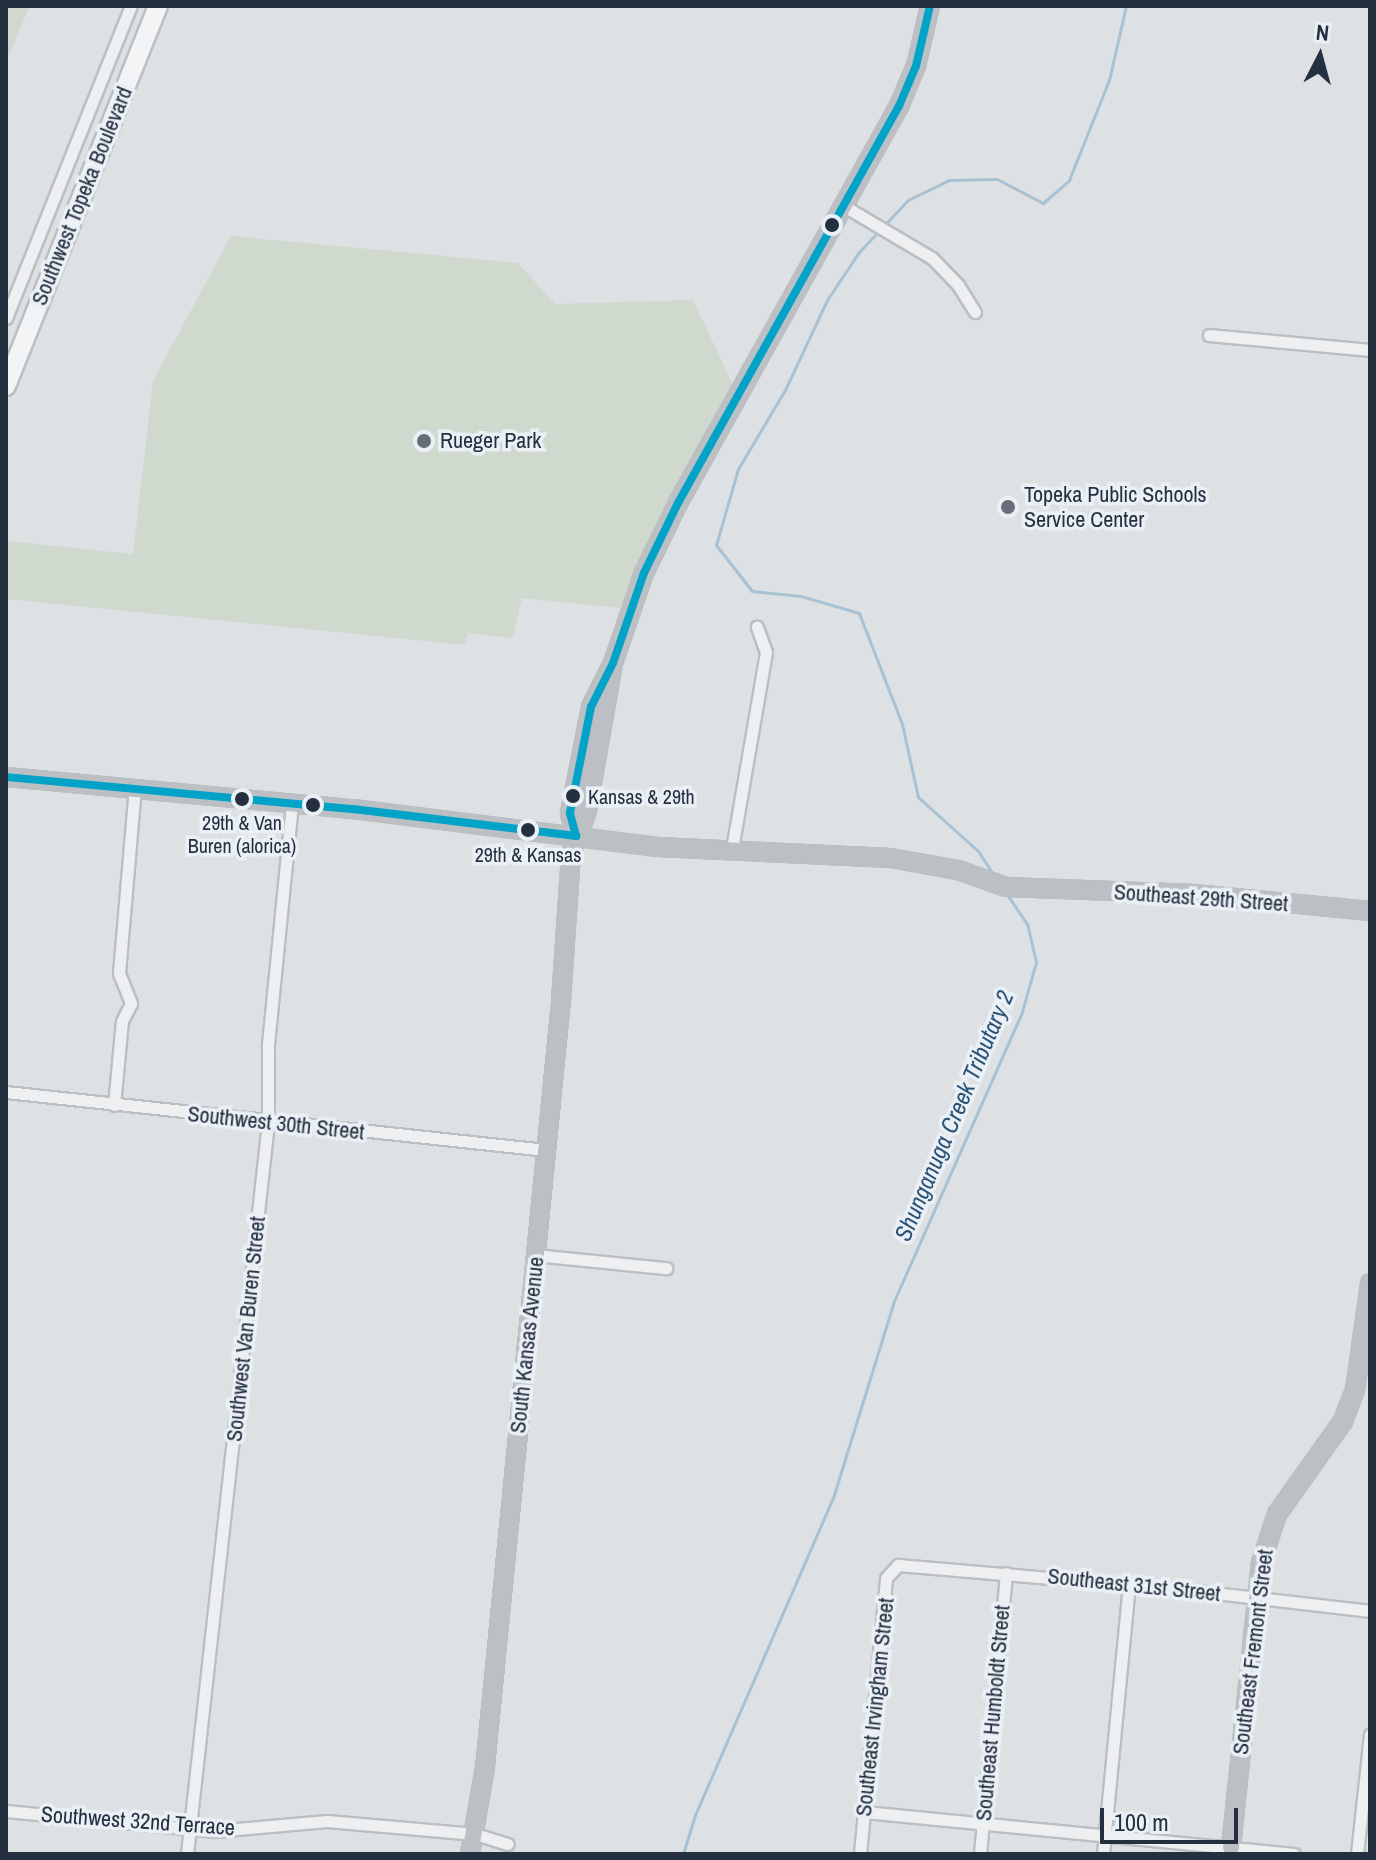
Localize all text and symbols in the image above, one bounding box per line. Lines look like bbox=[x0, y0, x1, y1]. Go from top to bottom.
north arrow bbox=[1280, 16, 1360, 96]
text: N bbox=[1314, 17, 1331, 48]
street label: Southwest Topeka Boulevard bbox=[26, 83, 138, 309]
unlabelled marker bbox=[824, 217, 840, 233]
place label: Rueger Park bbox=[440, 428, 541, 454]
marker: Rueger Park bbox=[415, 432, 433, 450]
place label: Topeka Public Schools Service Center bbox=[1024, 481, 1207, 532]
marker: Topeka Public Schools Service Center bbox=[999, 498, 1017, 516]
place label: Kansas & 29th bbox=[588, 784, 695, 808]
marker: Kansas & 29th bbox=[565, 788, 581, 804]
marker: 29th & Van Buren (alorica) bbox=[234, 791, 250, 807]
unlabelled marker bbox=[305, 797, 321, 813]
place label: 29th & Van Buren (alorica) bbox=[188, 810, 296, 857]
marker: 29th & Kansas bbox=[520, 822, 536, 838]
place label: 29th & Kansas bbox=[475, 842, 581, 866]
street label: Southeast 29th Street bbox=[1113, 879, 1289, 917]
water label: Shunganuga Creek Tributary 2 bbox=[888, 986, 1020, 1246]
street label: Southwest 30th Street bbox=[186, 1101, 366, 1145]
street label: Southwest Van Buren Street bbox=[221, 1215, 271, 1443]
street label: South Kansas Avenue bbox=[505, 1255, 549, 1435]
street label: Southeast Fremont Street bbox=[1227, 1548, 1279, 1756]
street label: Southeast 31st Street bbox=[1046, 1563, 1222, 1607]
street label: Southeast Irvingham Street bbox=[850, 1596, 900, 1818]
street label: Southeast Humboldt Street bbox=[970, 1604, 1016, 1822]
scale bar bbox=[1104, 1792, 1242, 1842]
street label: Southwest 32nd Terrace bbox=[40, 1801, 236, 1841]
text: 100 m bbox=[1114, 1806, 1169, 1838]

